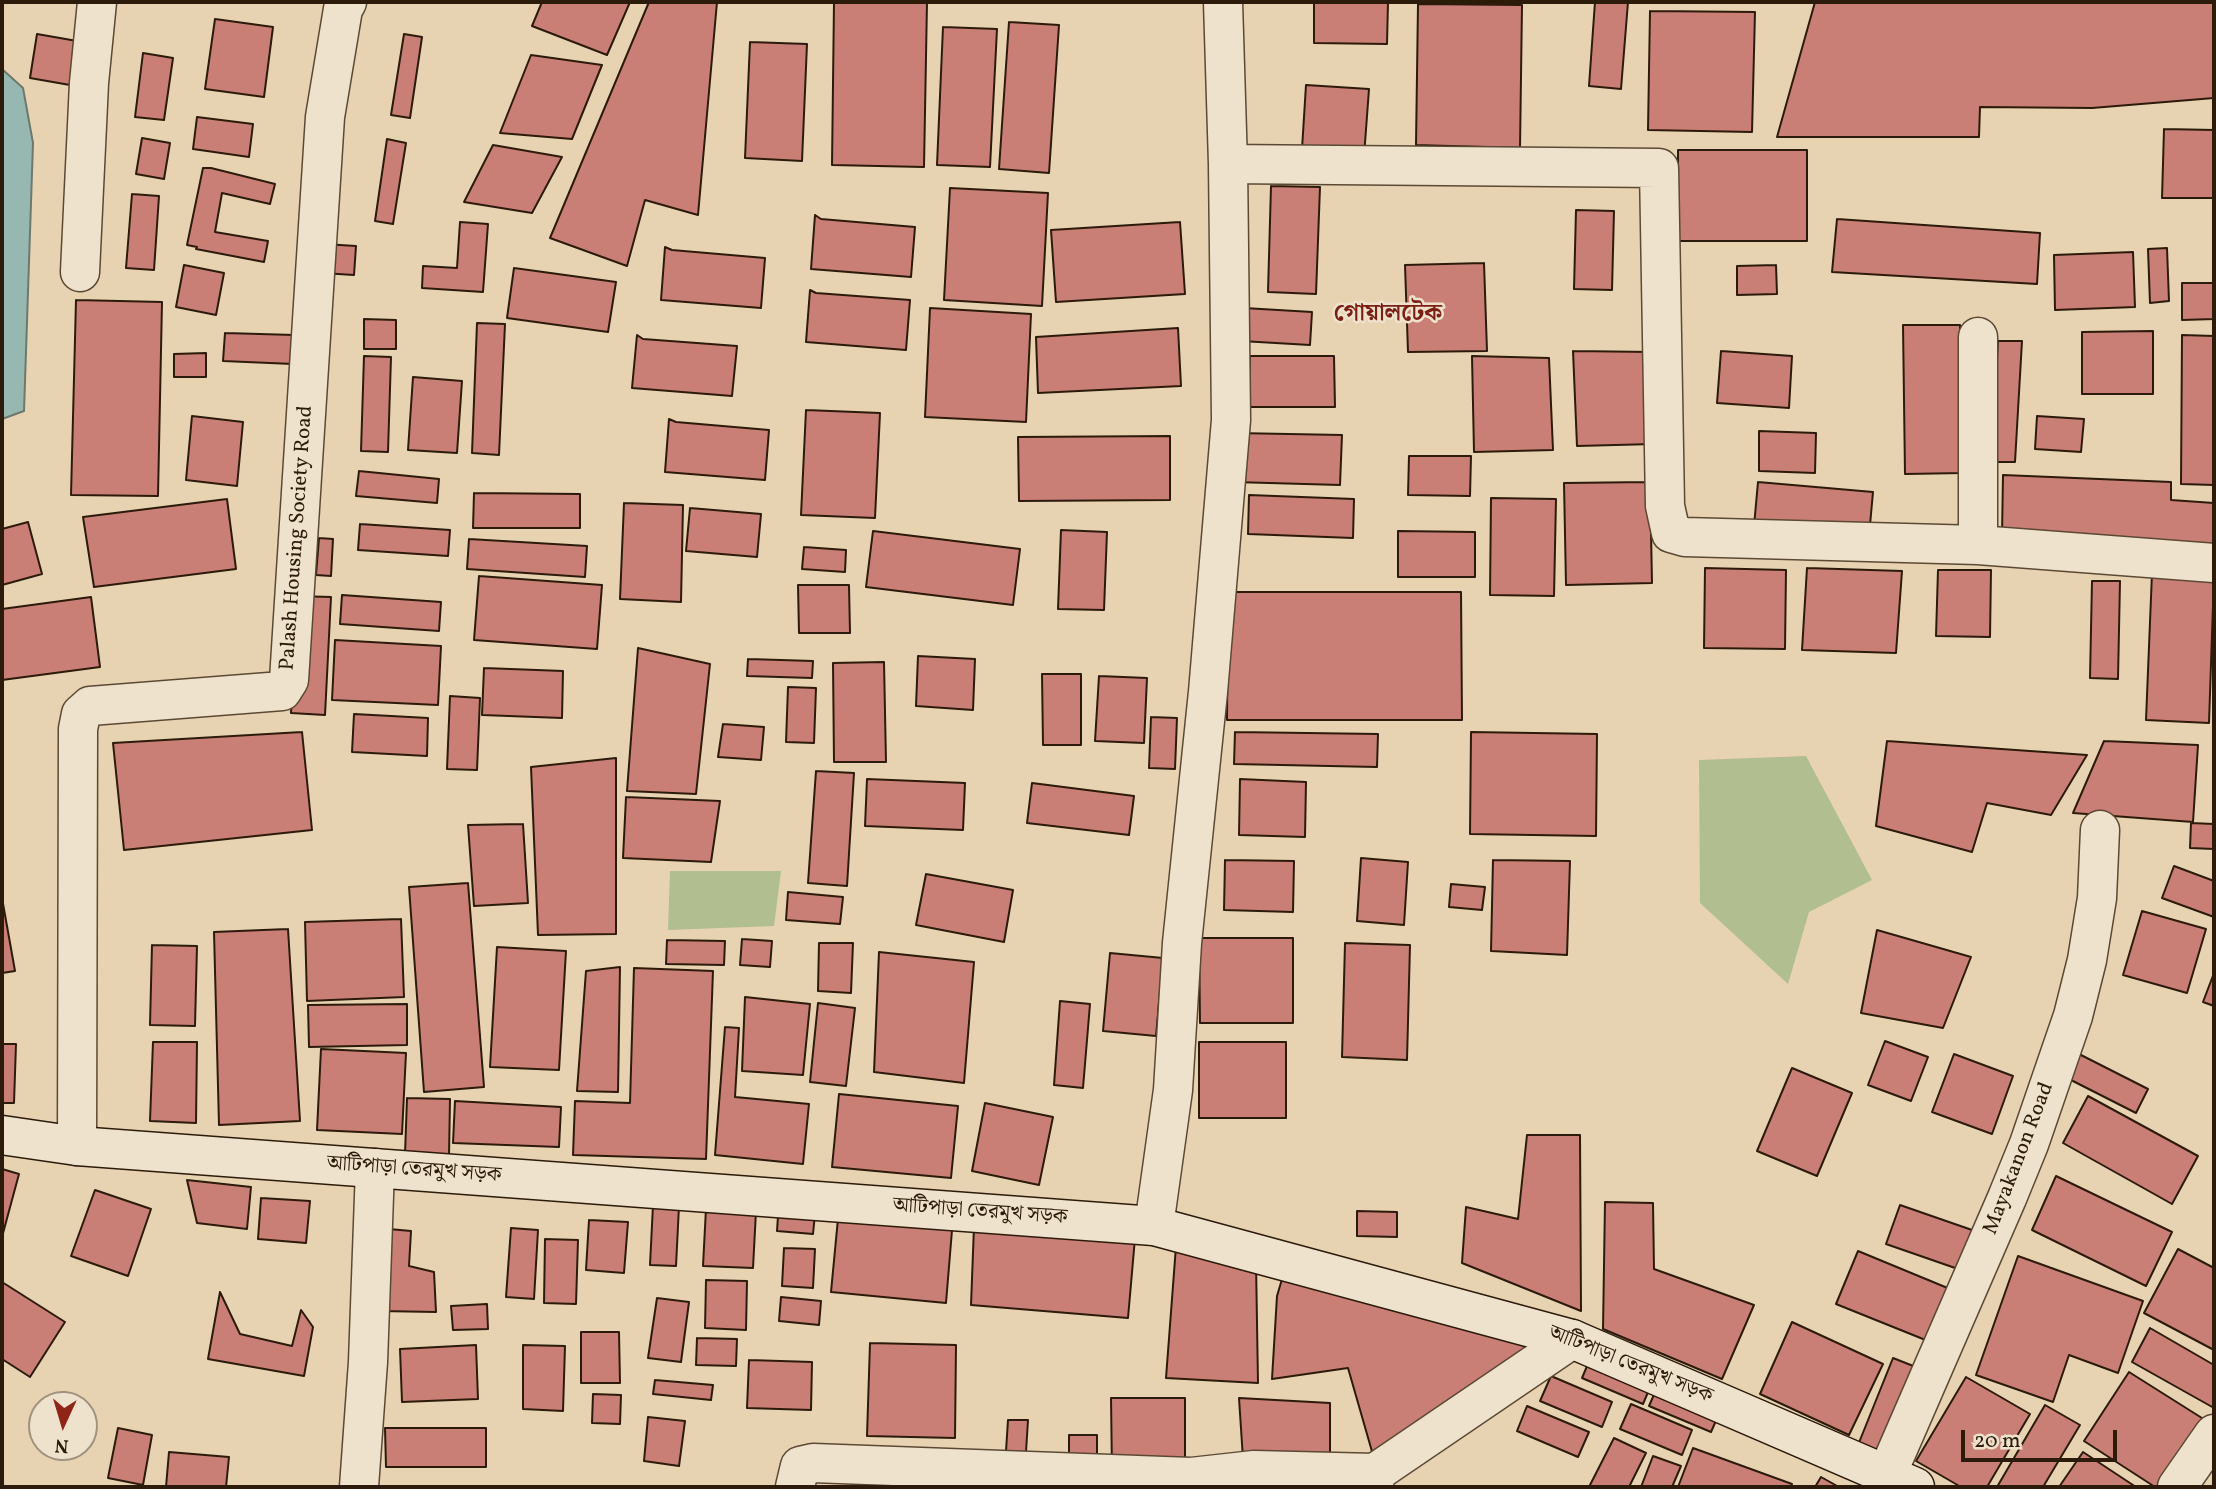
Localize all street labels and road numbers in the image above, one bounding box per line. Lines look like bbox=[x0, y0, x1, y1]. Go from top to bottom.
street label: Palash Housing Society Road bbox=[276, 405, 320, 671]
street label: Mayakanon Road bbox=[1979, 1079, 2061, 1239]
street label: আটিপাড়া তেরমুখ সড়ক bbox=[326, 1152, 502, 1190]
street label: আটিপাড়া তেরমুখ সড়ক bbox=[892, 1194, 1068, 1232]
street label: আটিপাড়া তেরমুখ সড়ক bbox=[1544, 1322, 1716, 1410]

